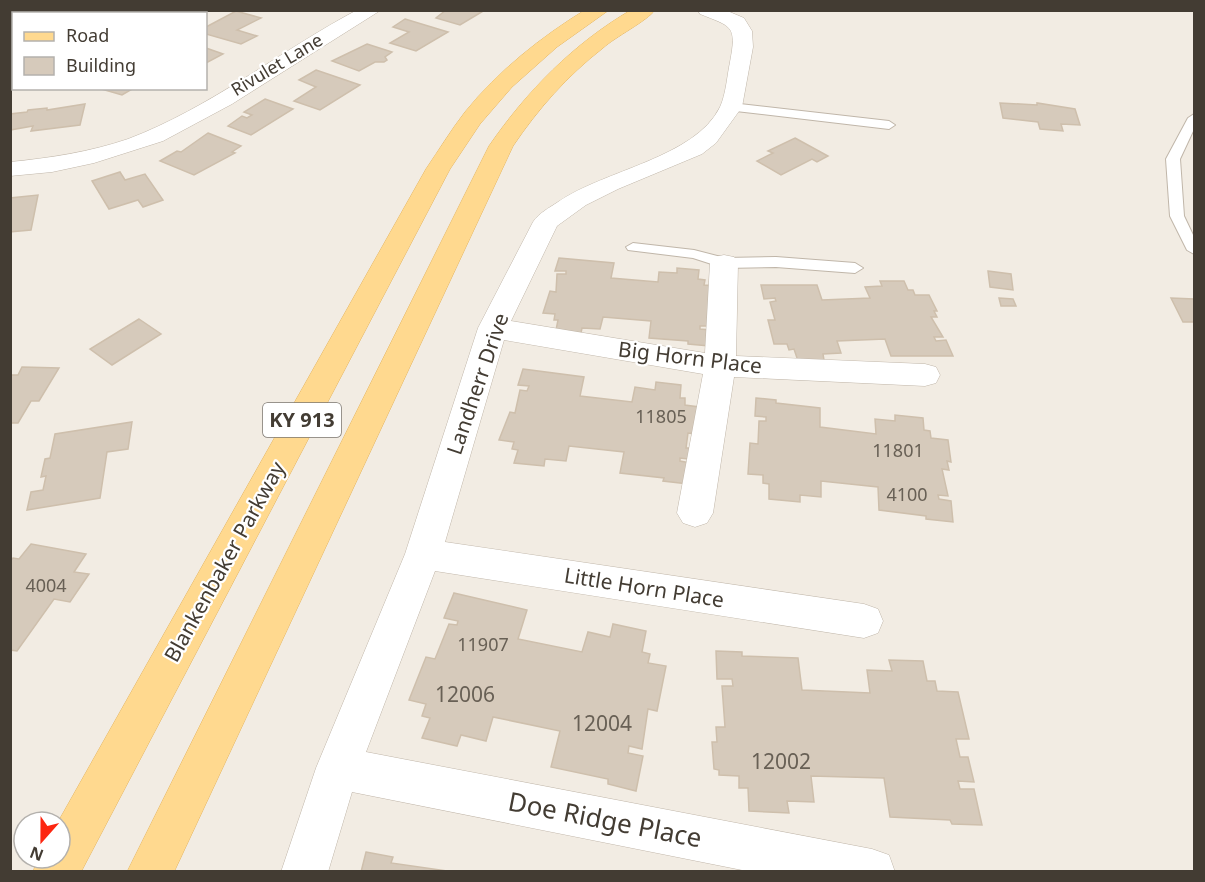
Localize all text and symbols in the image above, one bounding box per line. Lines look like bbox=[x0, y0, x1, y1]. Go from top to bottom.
legend bbox=[12, 12, 207, 90]
text: Road bbox=[66, 23, 109, 47]
street label: Rivulet Lane bbox=[226, 27, 327, 101]
text: Building bbox=[66, 53, 136, 77]
street label: Landherr Drive bbox=[440, 309, 514, 458]
street label: Big Horn Place bbox=[617, 334, 764, 380]
road number: KY 913 bbox=[263, 403, 341, 437]
house number: 11805 bbox=[635, 404, 687, 428]
house number: 11801 bbox=[872, 438, 924, 462]
street label: Blankenbaker Parkway bbox=[157, 456, 291, 667]
house number: 4100 bbox=[886, 482, 928, 506]
street label: Little Horn Place bbox=[562, 561, 726, 613]
house number: 4004 bbox=[25, 573, 67, 597]
house number: 11907 bbox=[457, 632, 509, 656]
house number: 12006 bbox=[435, 680, 495, 708]
house number: 12004 bbox=[572, 709, 632, 737]
house number: 12002 bbox=[751, 747, 811, 775]
street label: Doe Ridge Place bbox=[505, 783, 705, 855]
north arrow bbox=[12, 810, 72, 870]
text: N bbox=[27, 841, 47, 867]

